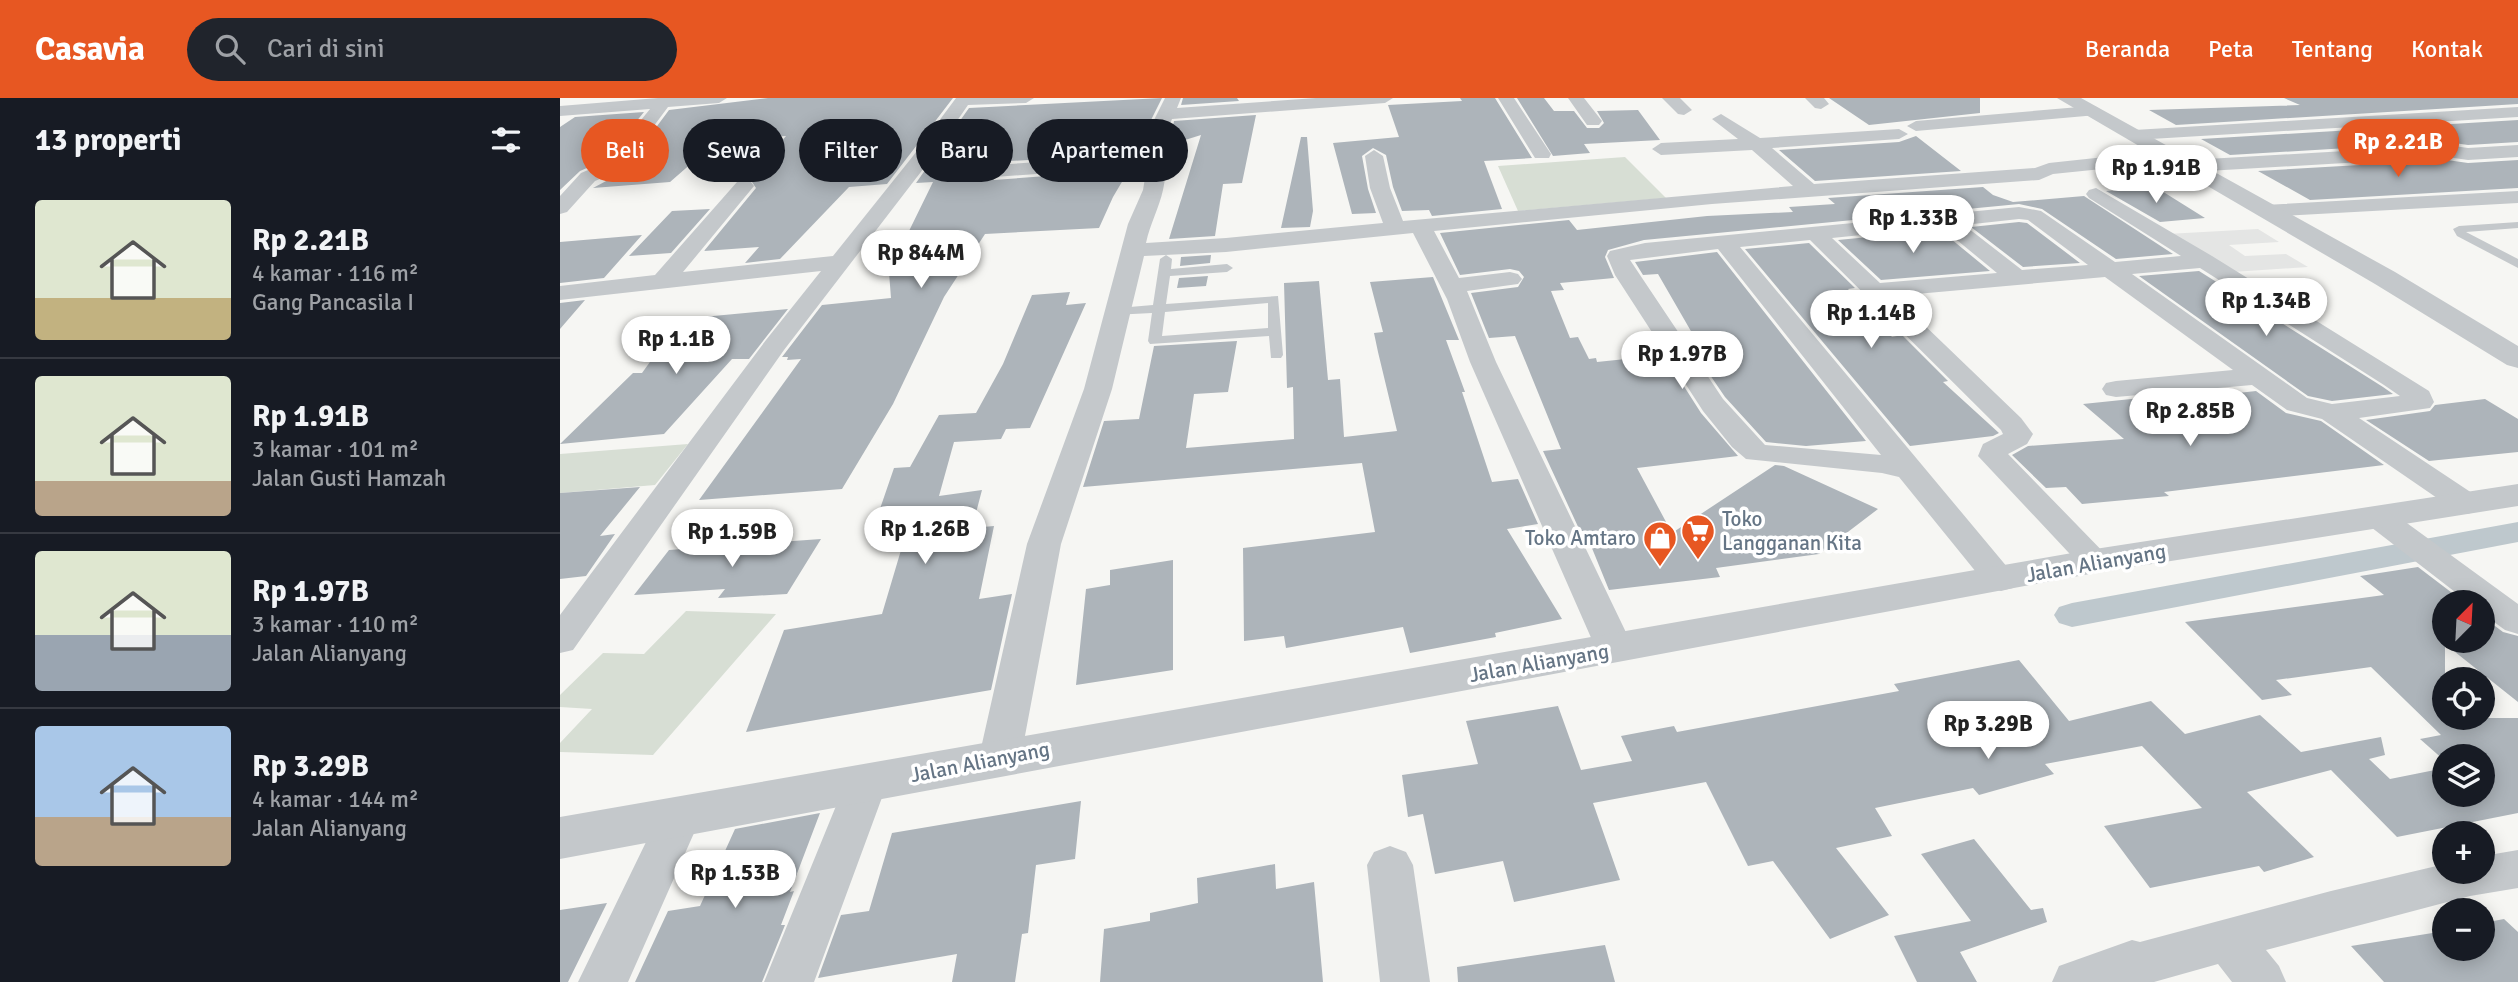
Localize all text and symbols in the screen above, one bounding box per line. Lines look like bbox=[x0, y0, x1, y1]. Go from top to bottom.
search box bbox=[187, 18, 677, 81]
text: Casavia bbox=[35, 29, 145, 70]
icon: search bbox=[211, 30, 249, 68]
text: Cari di sini bbox=[267, 33, 385, 65]
text: Beranda bbox=[2085, 34, 2170, 64]
text: Peta bbox=[2208, 34, 2254, 64]
text: Tentang bbox=[2292, 34, 2373, 64]
text: Kontak bbox=[2411, 34, 2483, 64]
chip: Beli bbox=[581, 119, 669, 182]
chip: Sewa bbox=[683, 119, 785, 182]
chip: Filter bbox=[799, 119, 902, 182]
chip: Baru bbox=[916, 119, 1013, 182]
chip: Apartemen bbox=[1027, 119, 1188, 182]
pin: Rp 2.21B bbox=[2326, 120, 2470, 179]
icon: filters bbox=[487, 121, 525, 159]
text: 13 properti bbox=[35, 122, 182, 159]
text: Rp 2.21B bbox=[2353, 127, 2443, 156]
pin: Rp 1.91B bbox=[2084, 146, 2228, 205]
text: Rp 1.91B bbox=[2111, 153, 2201, 182]
pin: Rp 1.33B bbox=[1841, 195, 1985, 255]
text: Rp 1.33B bbox=[1868, 203, 1958, 232]
text: Rp 2.21B bbox=[252, 222, 369, 259]
icon: home bbox=[91, 228, 175, 312]
pin: Rp 844M bbox=[856, 230, 986, 290]
text: Rp 844M bbox=[877, 238, 965, 267]
text: 4 kamar · 116 m² bbox=[252, 259, 419, 288]
pin: Rp 1.34B bbox=[2194, 278, 2338, 338]
text: Rp 1.34B bbox=[2221, 286, 2311, 315]
text: Gang Pancasila I bbox=[252, 288, 414, 317]
pin: Rp 1.14B bbox=[1799, 290, 1943, 350]
text: Rp 1.14B bbox=[1826, 298, 1916, 327]
pin: Rp 1.1B bbox=[611, 316, 741, 376]
text: Rp 1.1B bbox=[637, 324, 715, 353]
pin: Rp 1.97B bbox=[1610, 331, 1754, 391]
text: Rp 1.97B bbox=[1637, 339, 1727, 368]
pin: Rp 2.85B bbox=[2118, 388, 2262, 448]
text: Rp 2.85B bbox=[2145, 396, 2235, 425]
text: Rp 1.91B bbox=[252, 398, 369, 435]
icon: home bbox=[91, 404, 175, 488]
text: 3 kamar · 101 m² bbox=[252, 435, 419, 464]
text: Jalan Gusti Hamzah bbox=[252, 464, 446, 493]
pin: Rp 1.26B bbox=[853, 506, 997, 566]
place label: Toko Langganan Kita bbox=[1722, 506, 1862, 556]
pin: Rp 1.59B bbox=[660, 510, 804, 569]
supermarket icon: Toko Langganan Kita bbox=[1679, 512, 1717, 561]
text: Rp 1.26B bbox=[880, 514, 970, 543]
text: Rp 1.59B bbox=[687, 517, 777, 546]
shop icon: Toko Amtaro bbox=[1641, 519, 1679, 568]
place label: Toko Amtaro bbox=[1525, 525, 1636, 551]
street label: Jalan Alianyang bbox=[2024, 538, 2168, 588]
text: Rp 1.97B bbox=[252, 573, 369, 610]
icon: home bbox=[91, 579, 175, 663]
north arrow bbox=[2432, 590, 2496, 653]
map controls bbox=[2432, 590, 2495, 961]
text: 3 kamar · 110 m² bbox=[252, 610, 419, 639]
street label: Jalan Alianyang bbox=[1467, 638, 1611, 688]
text: Jalan Alianyang bbox=[252, 639, 407, 668]
button: locate bbox=[2432, 667, 2495, 730]
pin: Rp 3.29B bbox=[1916, 702, 2060, 761]
text: Rp 3.29B bbox=[1943, 709, 2033, 738]
street label: Jalan Alianyang bbox=[908, 736, 1052, 788]
button: layers bbox=[2432, 744, 2495, 807]
text: Rp 3.29B bbox=[252, 748, 369, 785]
icon: home bbox=[91, 754, 175, 838]
text: 4 kamar · 144 m² bbox=[252, 785, 419, 814]
text: Jalan Alianyang bbox=[252, 814, 407, 843]
button: + bbox=[2432, 821, 2495, 884]
pin: Rp 1.53B bbox=[663, 850, 807, 910]
text: Rp 1.53B bbox=[690, 858, 780, 887]
button: − bbox=[2432, 898, 2495, 961]

